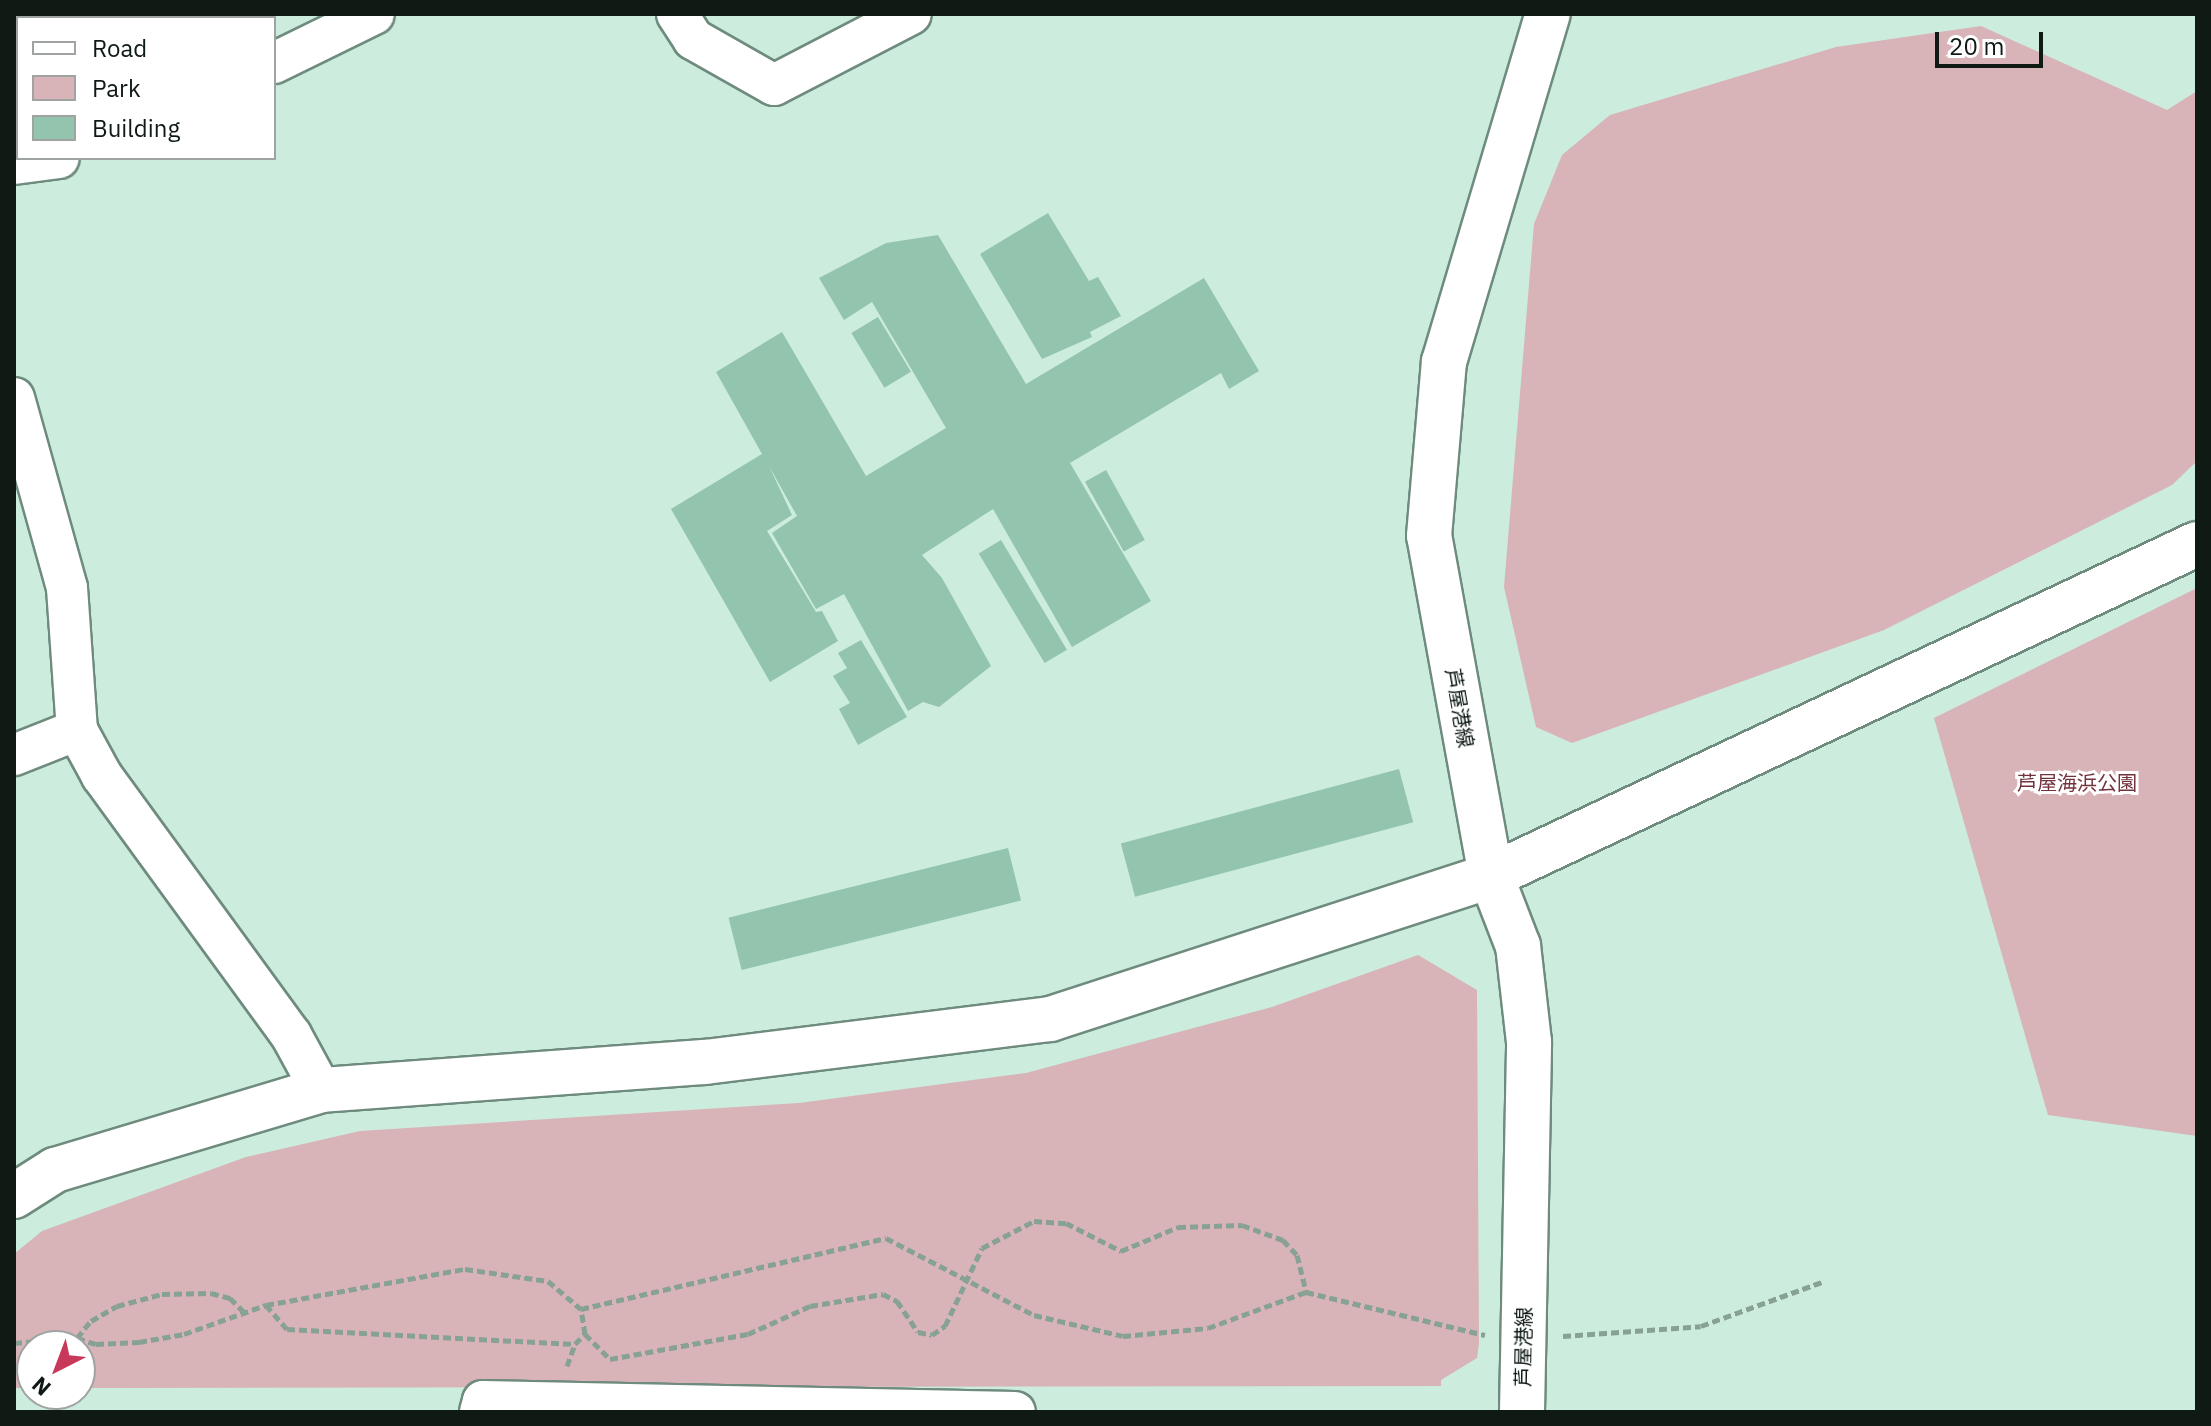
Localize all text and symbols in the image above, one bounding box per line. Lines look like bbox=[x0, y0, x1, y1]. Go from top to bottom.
legend bbox=[16, 16, 276, 160]
scale bar bbox=[1939, 16, 2047, 66]
text: 20 m bbox=[1949, 30, 2004, 62]
text: Road bbox=[92, 32, 147, 64]
text: Park bbox=[92, 72, 141, 104]
text: Building bbox=[92, 112, 180, 144]
street label: 芦屋港線 bbox=[1441, 667, 1479, 749]
park label: 芦屋海浜公園 bbox=[2017, 770, 2137, 794]
street label: 芦屋港線 bbox=[1510, 1307, 1536, 1387]
north arrow bbox=[16, 1330, 96, 1410]
text: N bbox=[25, 1371, 57, 1403]

